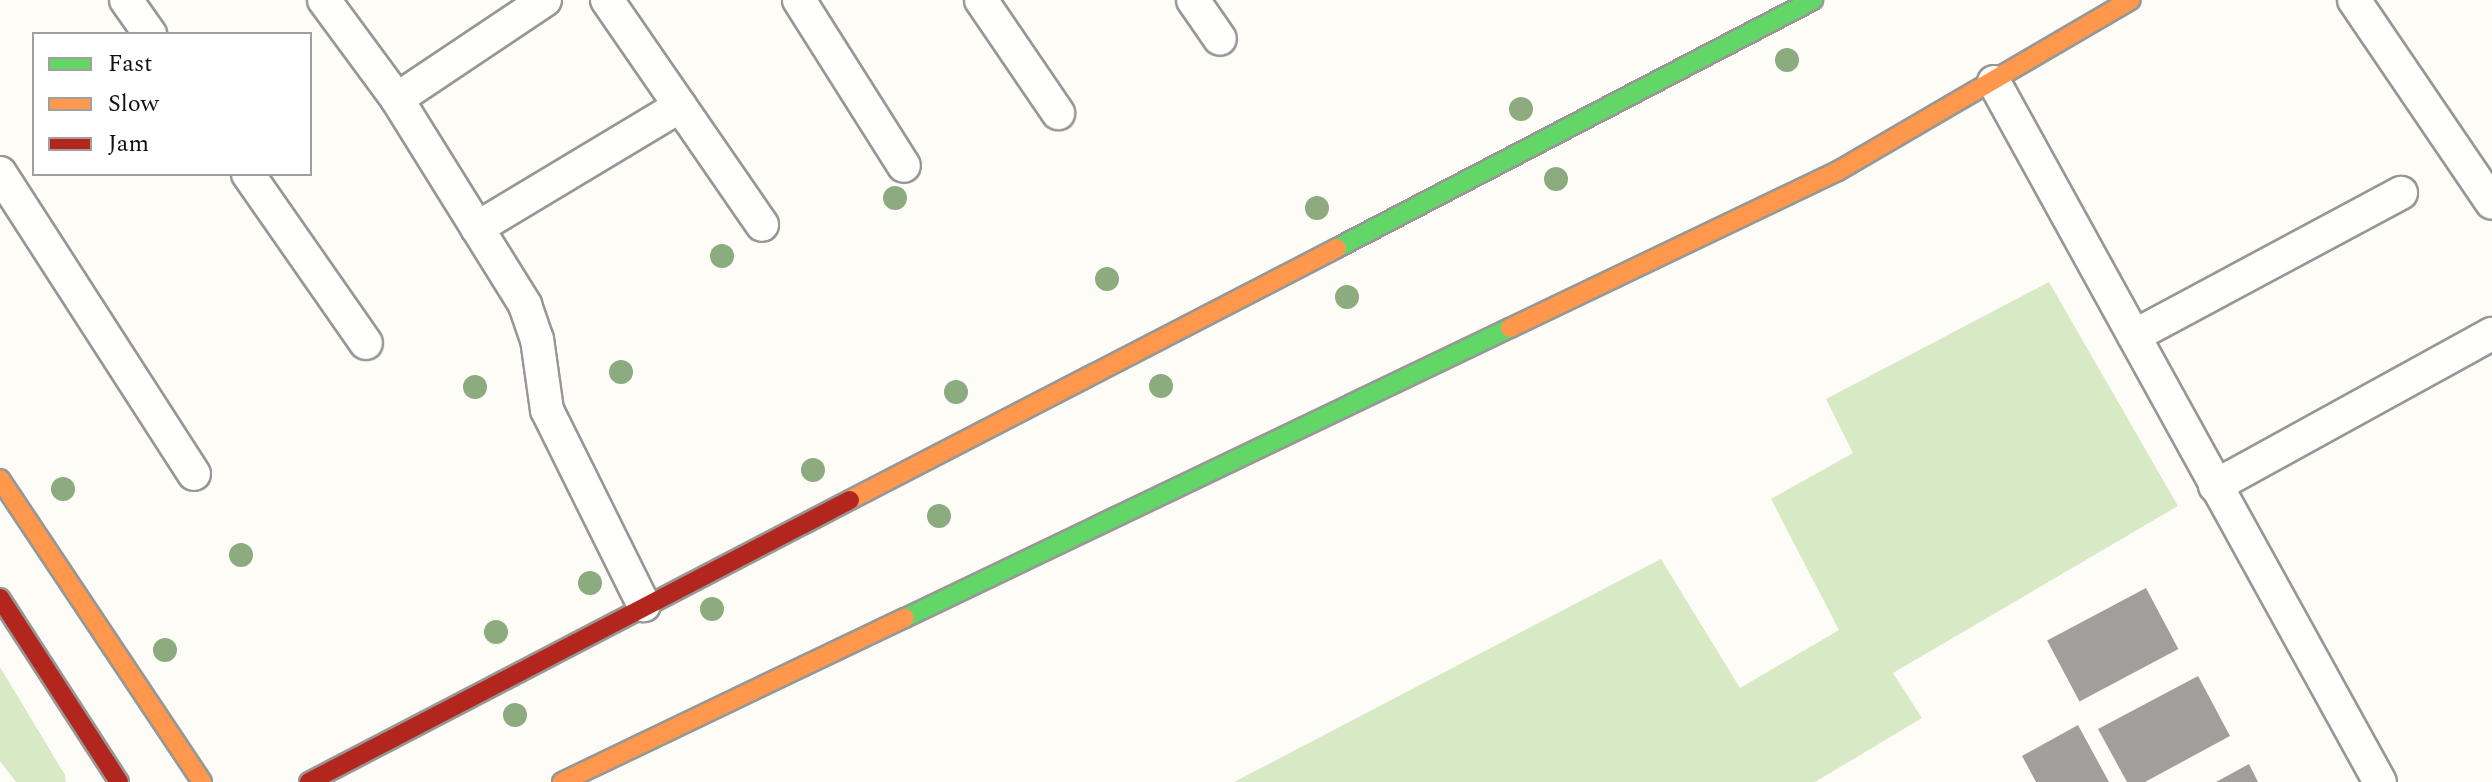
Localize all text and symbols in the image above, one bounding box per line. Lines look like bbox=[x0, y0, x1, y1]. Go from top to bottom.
legend bbox=[32, 32, 312, 176]
text: Fast bbox=[108, 46, 153, 82]
text: Slow bbox=[108, 86, 159, 122]
text: Jam bbox=[108, 126, 149, 162]

